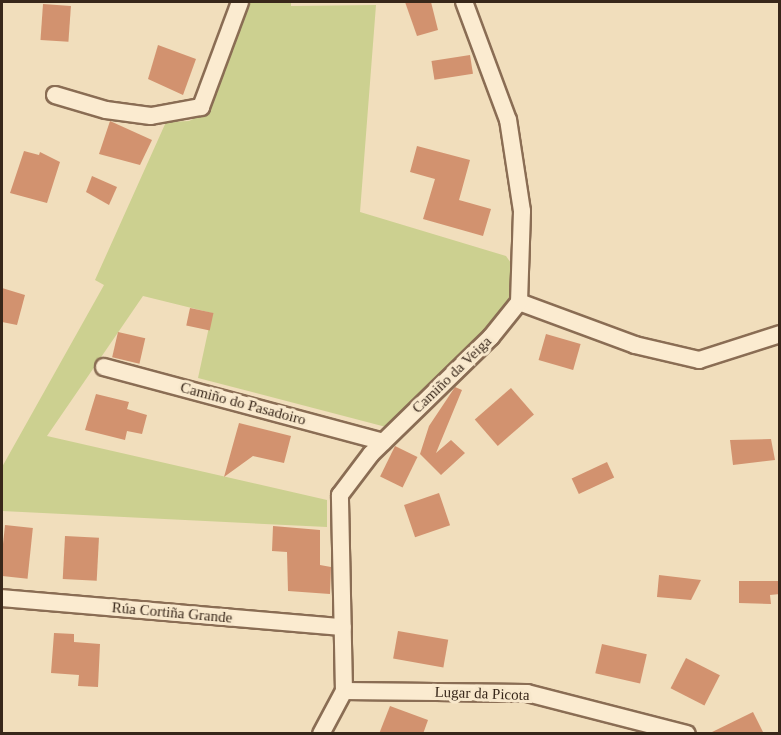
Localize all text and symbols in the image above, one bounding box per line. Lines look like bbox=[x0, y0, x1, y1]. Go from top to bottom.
street label: Camiño da Veiga bbox=[409, 333, 495, 417]
street label: Camiño do Pasadoiro bbox=[178, 379, 308, 429]
street label: Rúa Cortiña Grande bbox=[111, 599, 233, 627]
street label: Lugar da Picota bbox=[434, 683, 530, 705]

